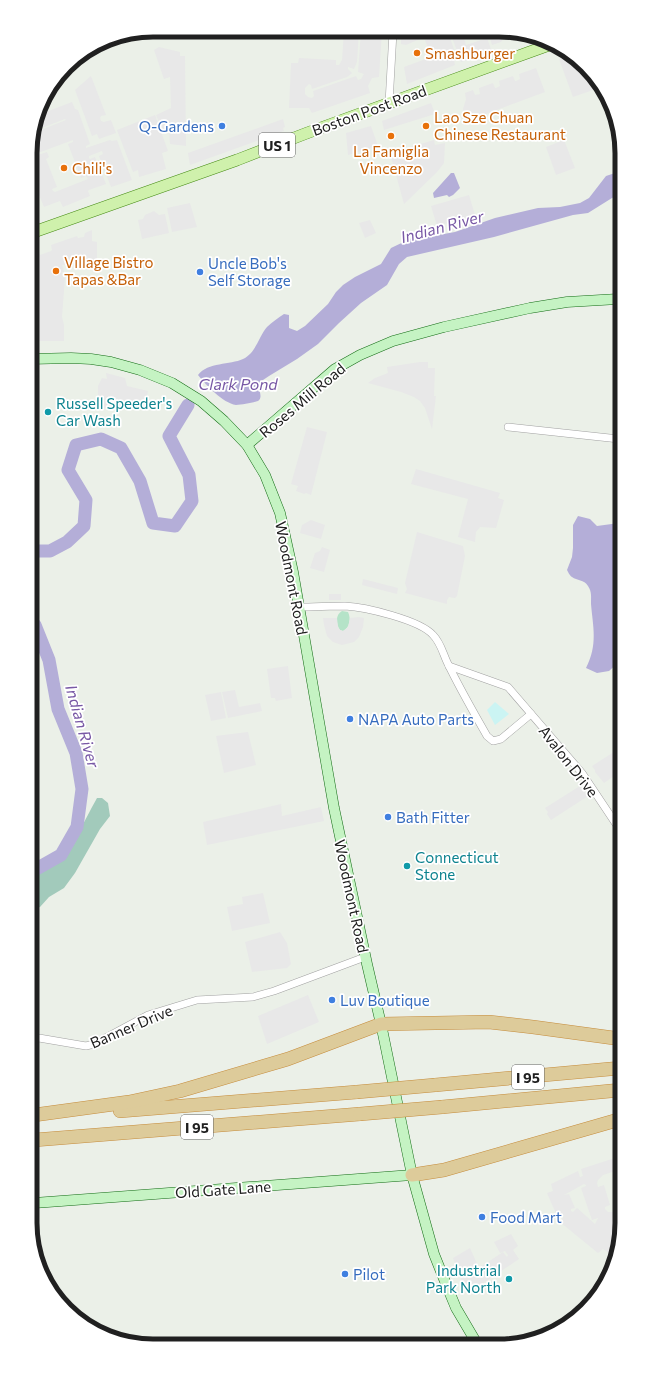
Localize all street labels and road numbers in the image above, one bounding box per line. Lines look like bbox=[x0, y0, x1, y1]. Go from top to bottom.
street label: Boston Post Road bbox=[309, 81, 429, 139]
road number: US 1 bbox=[259, 133, 295, 157]
street label: Roses Mill Road bbox=[255, 359, 349, 441]
street label: Woodmont Road bbox=[272, 520, 312, 636]
street label: Avalon Drive bbox=[536, 722, 603, 800]
street label: Woodmont Road bbox=[331, 838, 373, 954]
street label: Banner Drive bbox=[87, 1001, 175, 1051]
road number: I 95 bbox=[512, 1065, 544, 1089]
road number: I 95 bbox=[181, 1115, 213, 1139]
street label: Old Gate Lane bbox=[174, 1177, 272, 1201]

